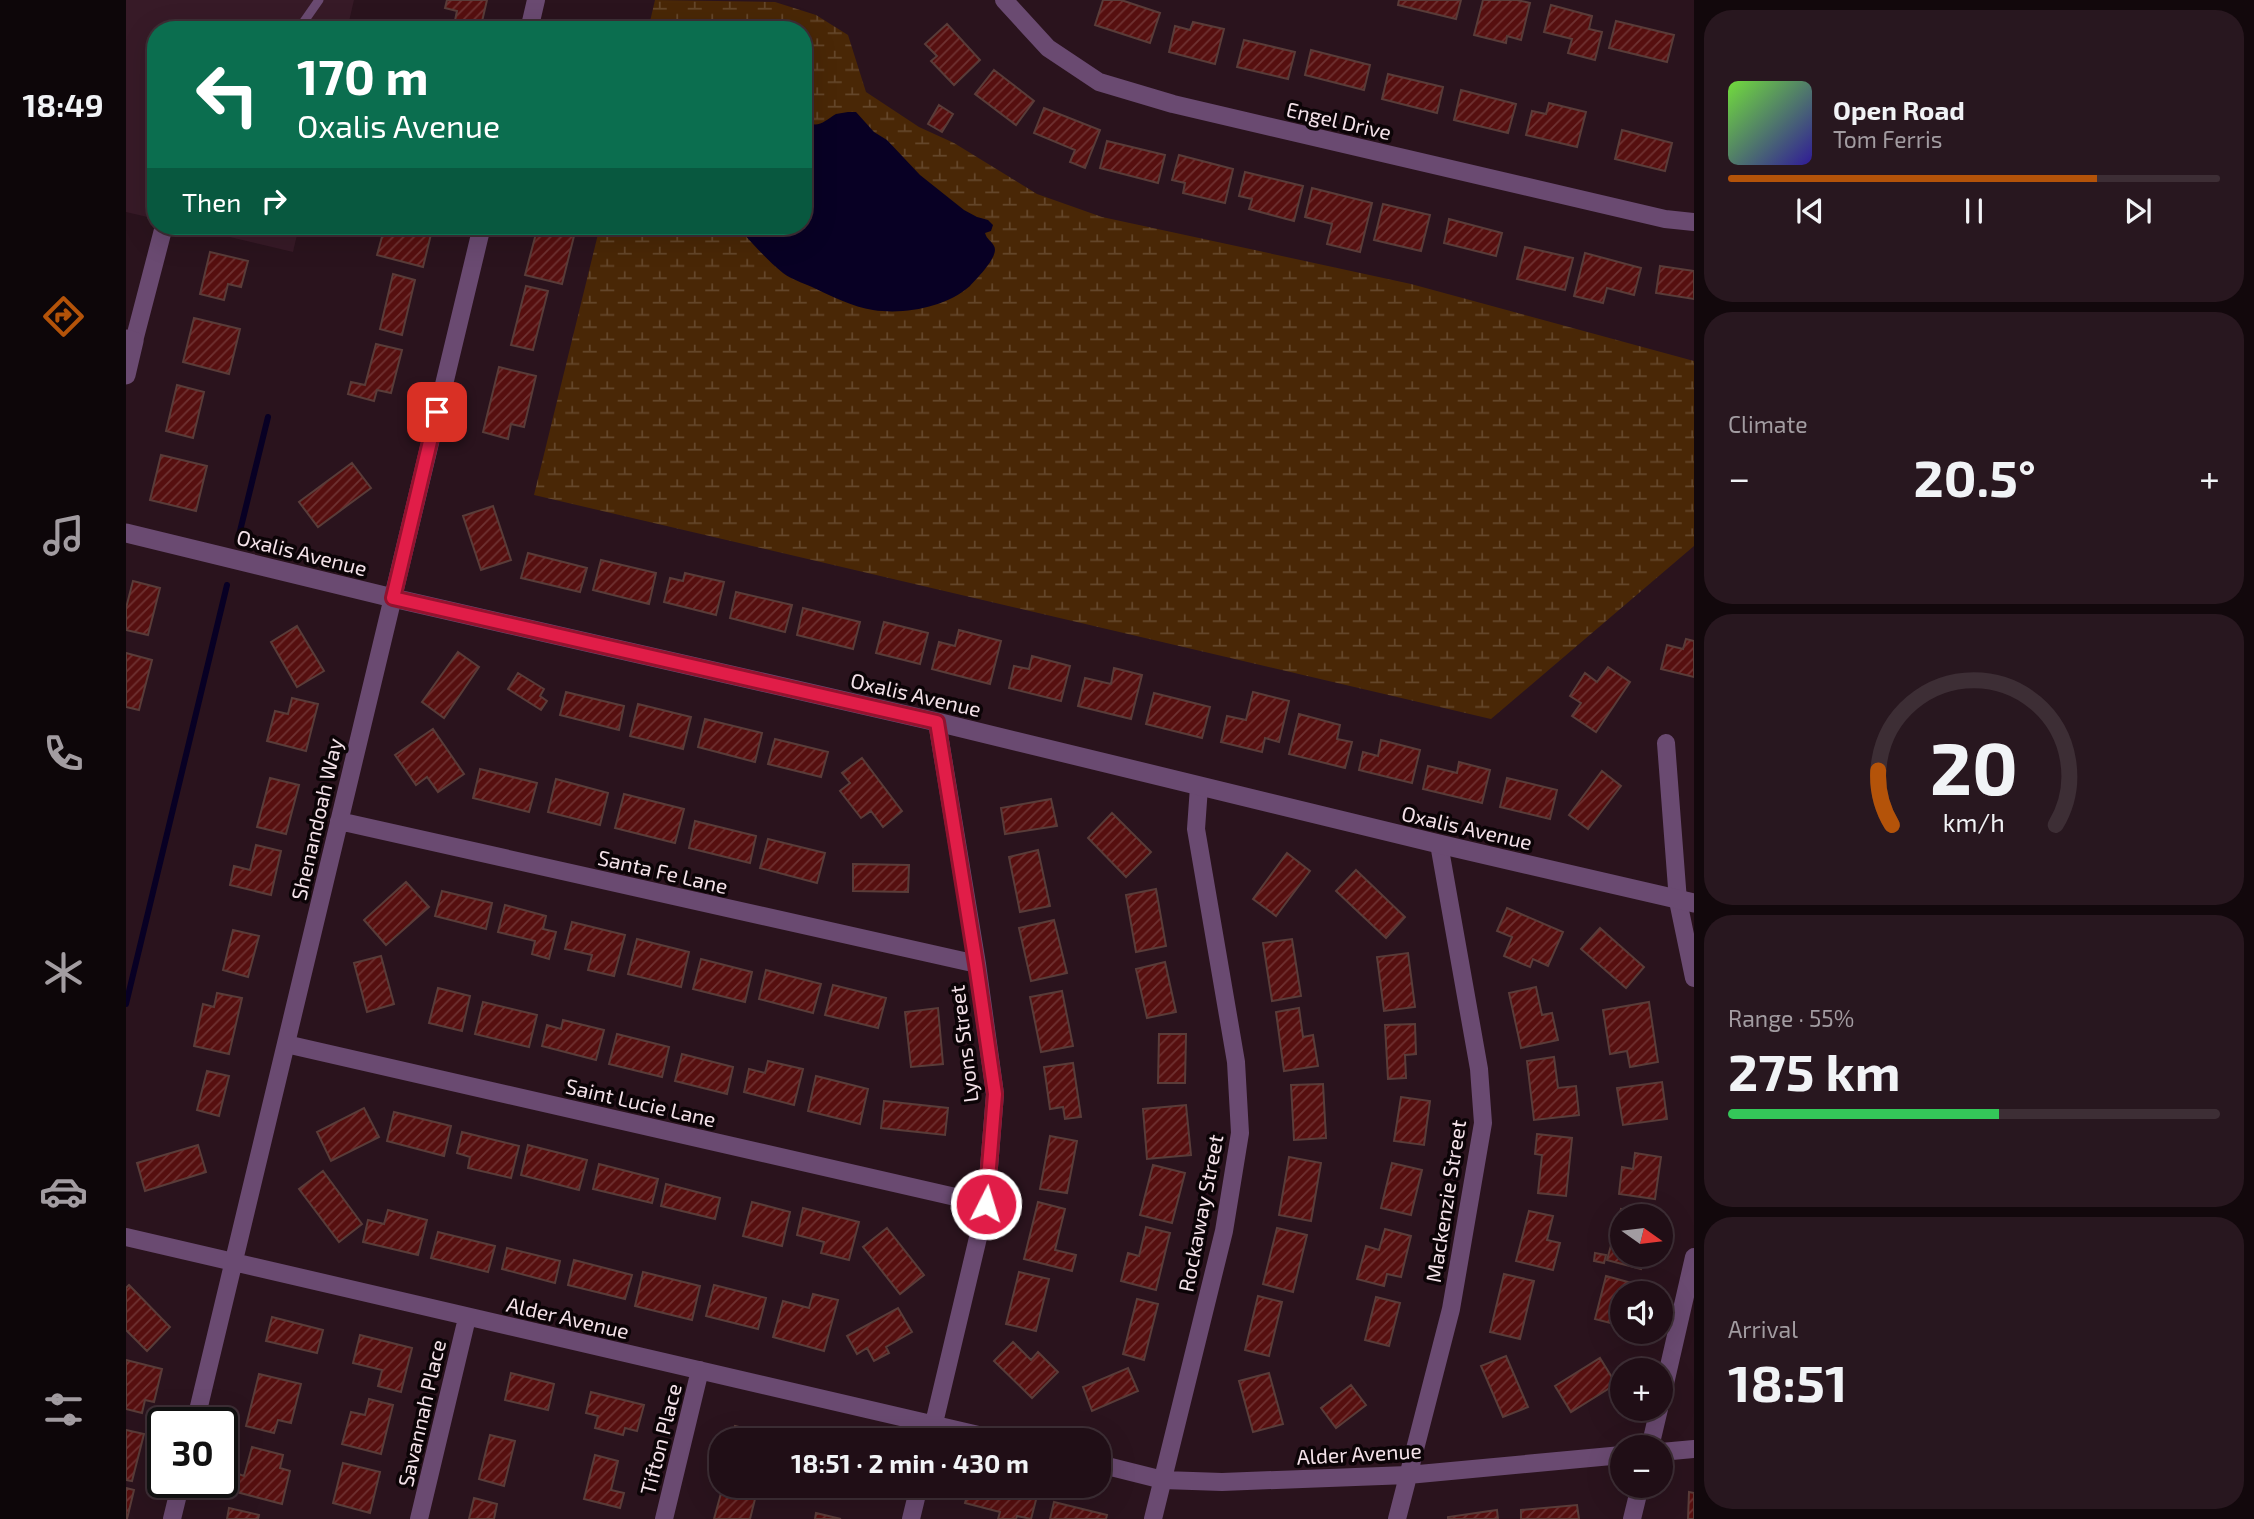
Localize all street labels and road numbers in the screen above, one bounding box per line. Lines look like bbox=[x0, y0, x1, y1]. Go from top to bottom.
street label: Engel Drive bbox=[1284, 96, 1394, 144]
street label: Oxalis Avenue bbox=[234, 524, 370, 580]
street label: Oxalis Avenue bbox=[848, 667, 984, 721]
street label: Shenandoah Way bbox=[285, 736, 347, 902]
street label: Oxalis Avenue bbox=[1399, 800, 1535, 854]
street label: Santa Fe Lane bbox=[596, 844, 730, 898]
street label: Lyons Street bbox=[943, 984, 983, 1104]
street label: Saint Lucie Lane bbox=[563, 1073, 719, 1131]
street label: Mackenzie Street bbox=[1420, 1118, 1470, 1284]
street label: Rockaway Street bbox=[1172, 1132, 1228, 1294]
street label: Alder Avenue bbox=[504, 1291, 632, 1343]
street label: Savannah Place bbox=[392, 1337, 450, 1489]
street label: Tifton Place bbox=[634, 1381, 686, 1497]
street label: Alder Avenue bbox=[1296, 1437, 1422, 1469]

